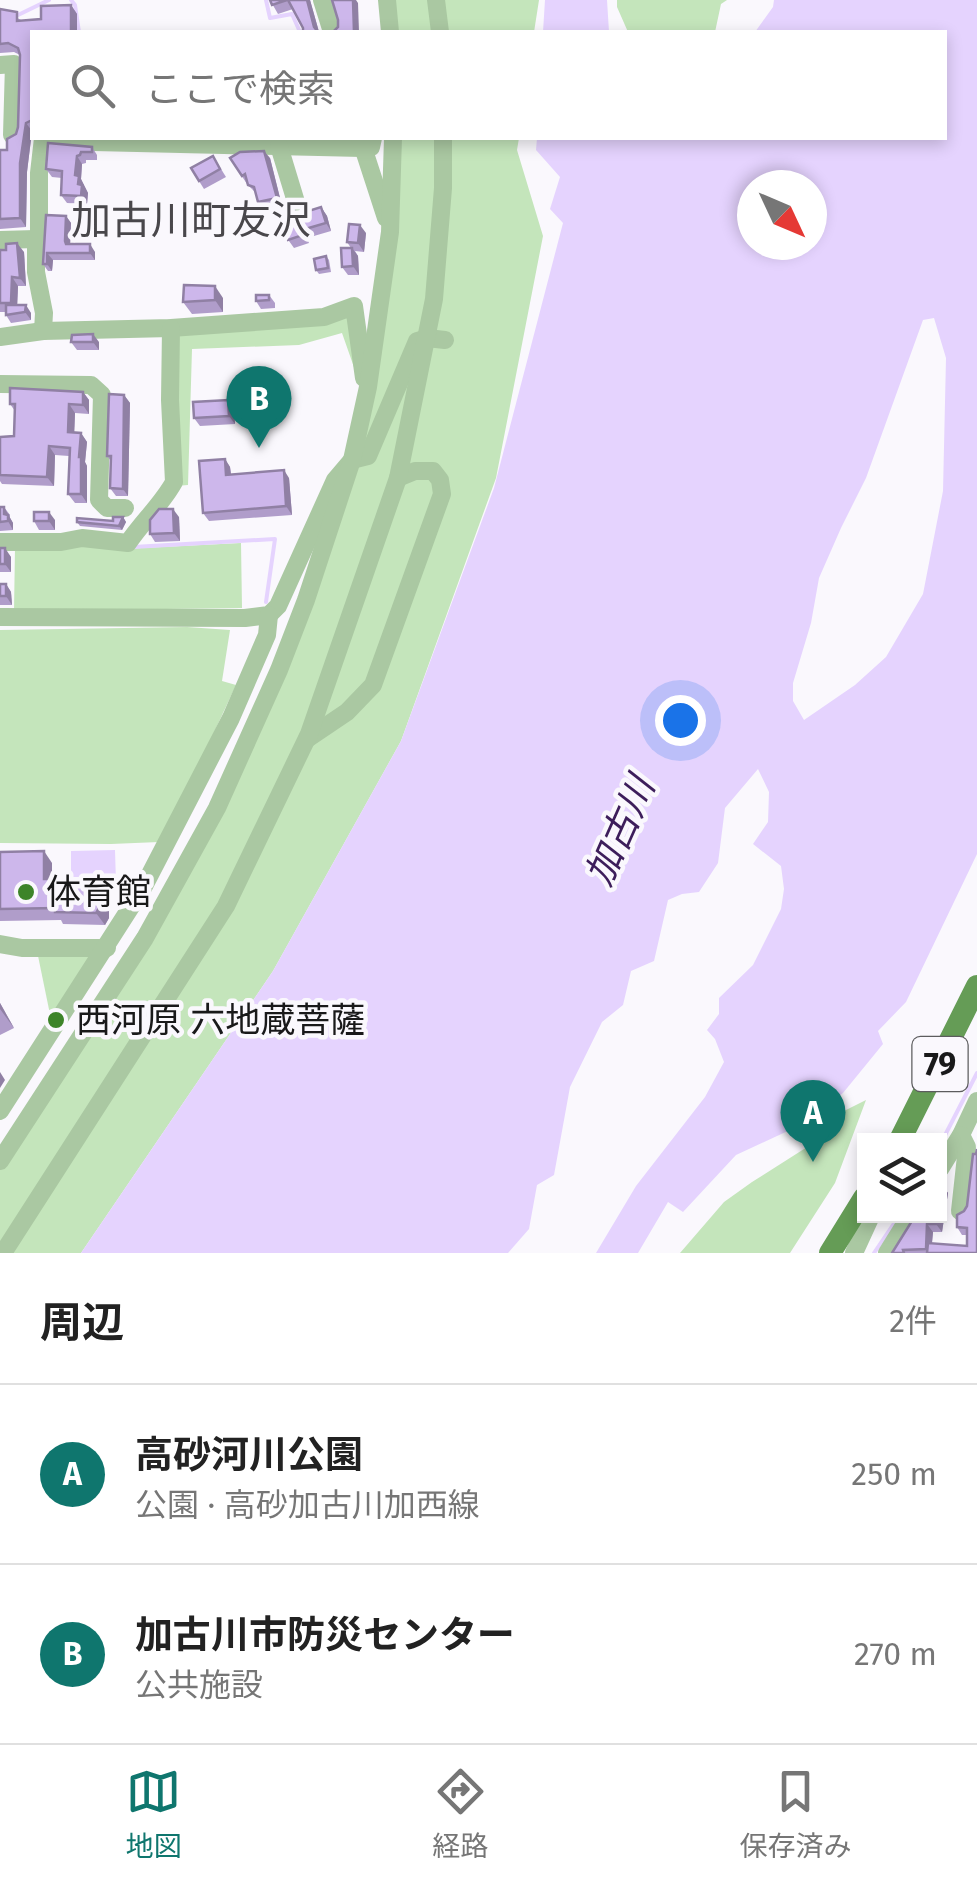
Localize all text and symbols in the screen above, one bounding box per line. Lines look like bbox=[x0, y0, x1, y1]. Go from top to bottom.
search box bbox=[30, 30, 947, 140]
icon: search bbox=[65, 58, 120, 113]
text: ここで検索 bbox=[145, 66, 335, 112]
north arrow bbox=[737, 170, 827, 260]
district label: 加古川町友沢 bbox=[71, 197, 311, 245]
pin: B bbox=[226, 366, 292, 448]
your location bbox=[655, 695, 706, 746]
water label: 加古川 bbox=[576, 766, 666, 892]
place label: 体育館 bbox=[46, 871, 151, 913]
marker: 体育館 bbox=[15, 881, 37, 903]
place label: 西河原 六地蔵菩薩 bbox=[76, 999, 365, 1041]
marker: 西河原 六地蔵菩薩 bbox=[45, 1009, 67, 1031]
road number: 79 bbox=[912, 1037, 968, 1091]
pin: A bbox=[780, 1080, 846, 1162]
map controls bbox=[857, 1133, 947, 1223]
button: layers bbox=[857, 1133, 947, 1223]
text: 周辺 bbox=[40, 1298, 124, 1348]
text: 2件 bbox=[889, 1302, 937, 1340]
text: 高砂河川公園 bbox=[135, 1432, 363, 1478]
text: A bbox=[63, 1455, 82, 1493]
text: 250 m bbox=[851, 1455, 937, 1493]
text: 公園 · 高砂加古川加西線 bbox=[135, 1486, 480, 1524]
text: 加古川市防災センター bbox=[135, 1612, 515, 1658]
text: B bbox=[63, 1635, 82, 1673]
text: 270 m bbox=[854, 1635, 937, 1673]
text: 公共施設 bbox=[135, 1666, 263, 1704]
tab: 地図 bbox=[125, 1764, 182, 1864]
tab: 経路 bbox=[432, 1764, 489, 1864]
tab: 保存済み bbox=[739, 1764, 852, 1864]

